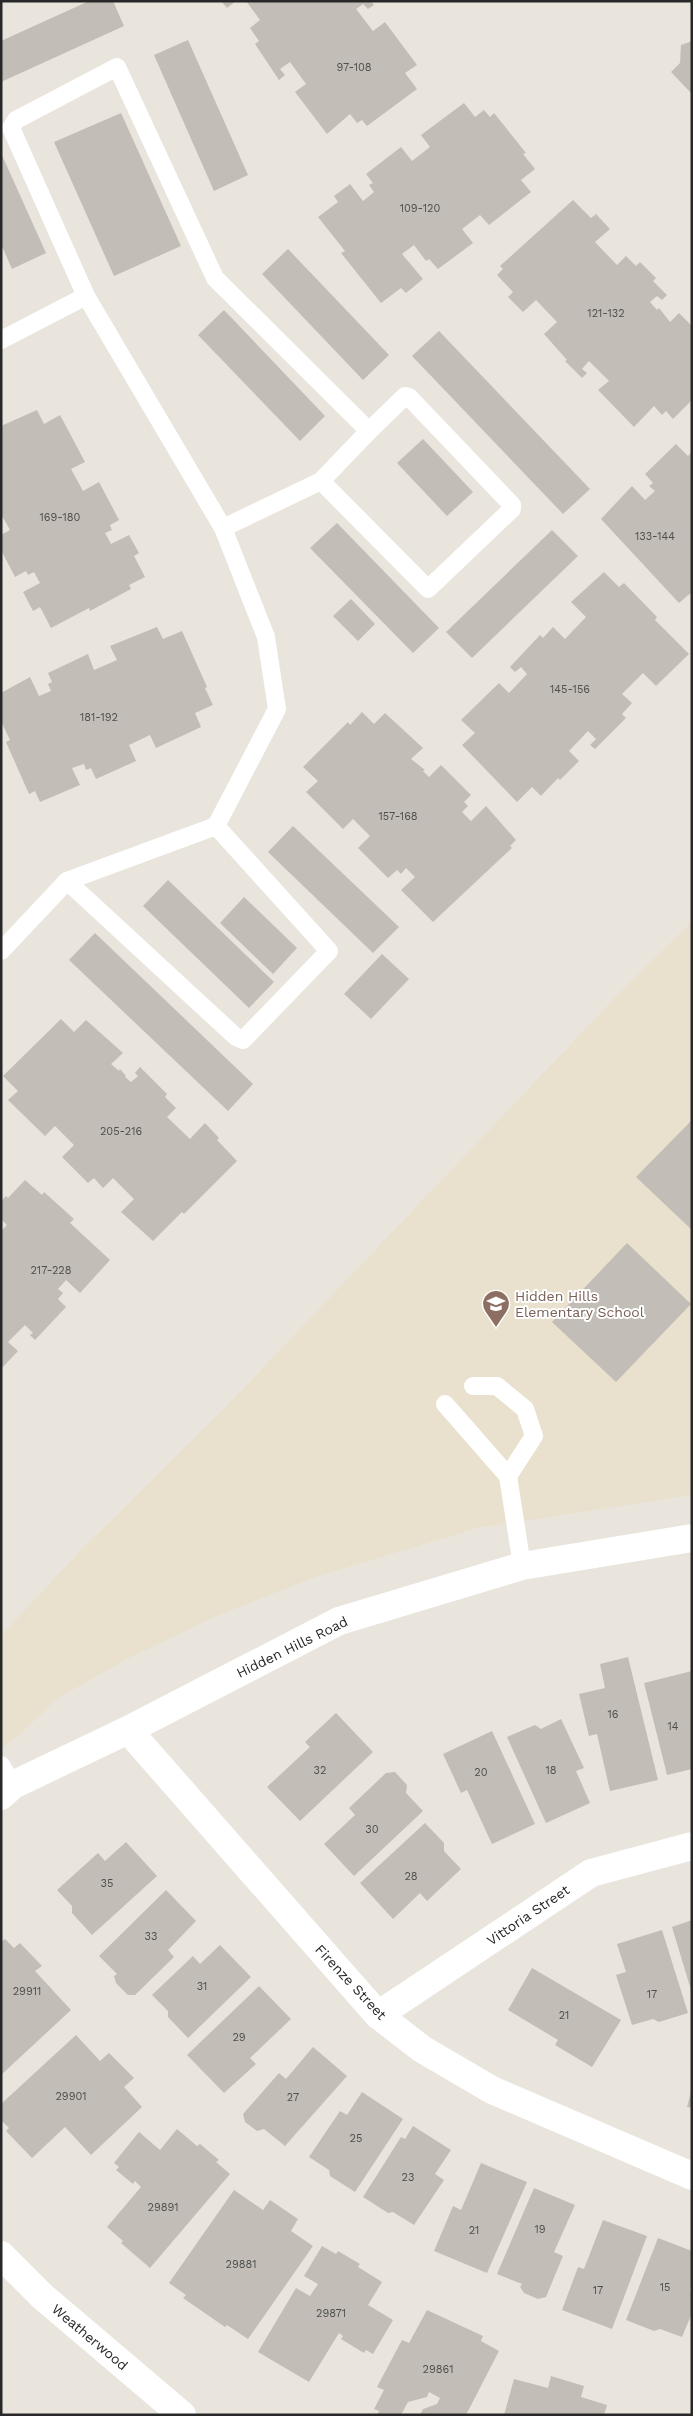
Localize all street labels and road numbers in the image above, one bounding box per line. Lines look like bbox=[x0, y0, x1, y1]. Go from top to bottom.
street label: Hidden Hills Road bbox=[234, 1613, 350, 1681]
street label: Vittoria Street bbox=[484, 1881, 572, 1948]
street label: Firenze Street bbox=[312, 1941, 390, 2023]
street label: Weatherwood bbox=[49, 2301, 131, 2373]

